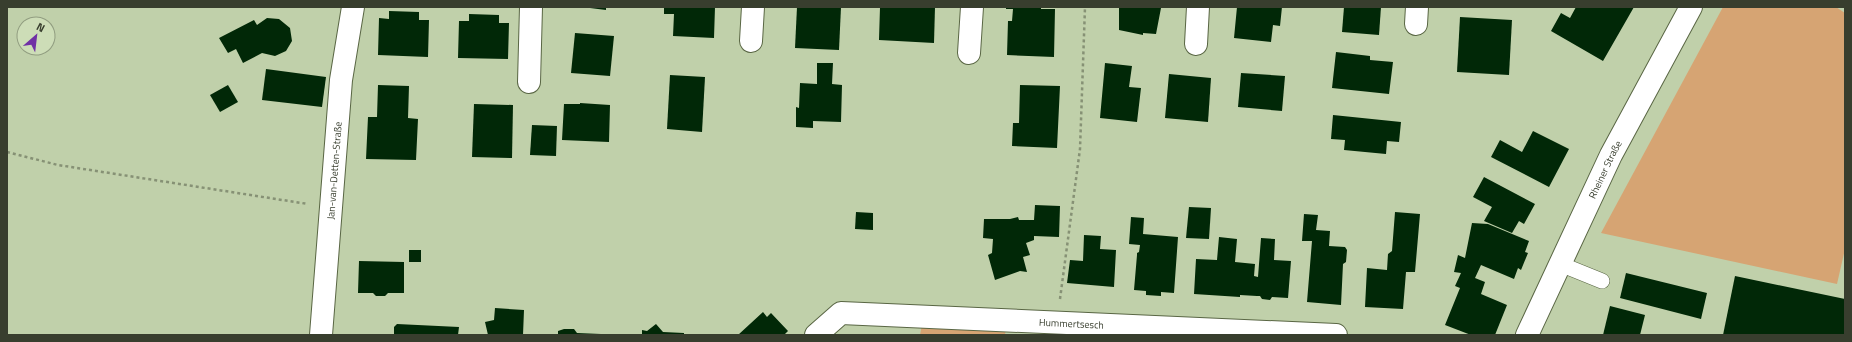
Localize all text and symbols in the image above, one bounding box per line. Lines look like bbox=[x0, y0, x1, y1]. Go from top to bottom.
north arrow bbox=[16, 16, 56, 56]
text: N bbox=[34, 18, 48, 36]
street label: Jan-van-Detten-Straße bbox=[323, 121, 345, 220]
street label: Rheiner Straße bbox=[1584, 137, 1625, 201]
street label: Hummertsesch bbox=[1039, 314, 1104, 332]

